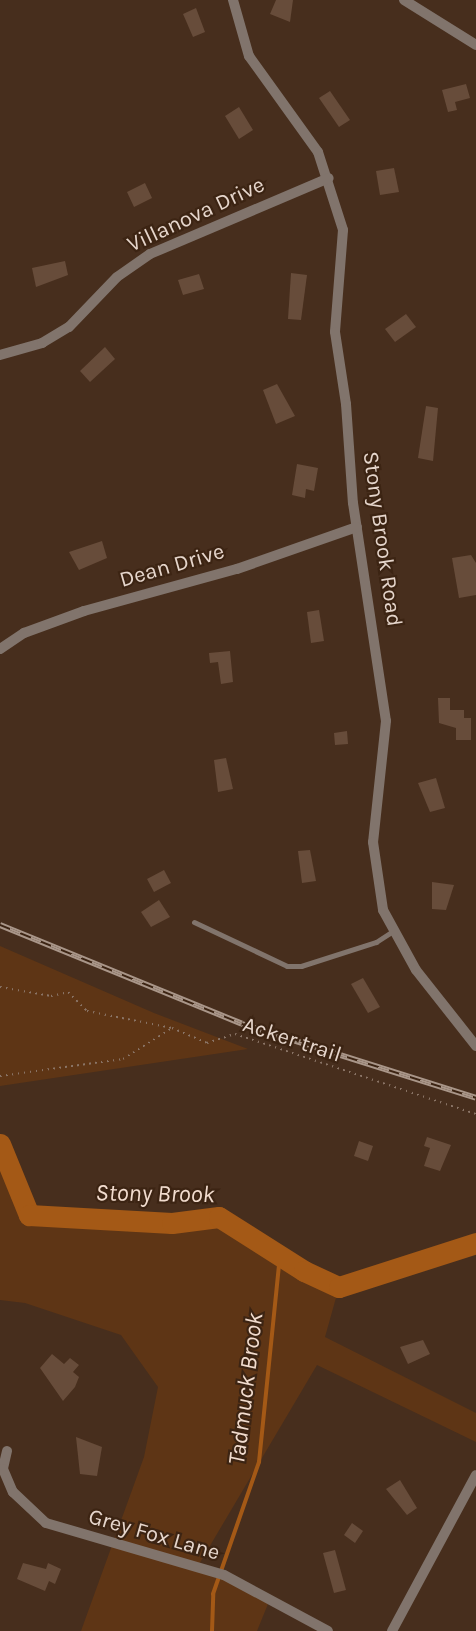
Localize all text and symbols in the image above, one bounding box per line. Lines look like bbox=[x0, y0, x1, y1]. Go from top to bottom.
street label: Villanova Drive bbox=[123, 172, 269, 258]
street label: Stony Brook Road bbox=[357, 450, 407, 628]
street label: Dean Drive bbox=[117, 538, 227, 594]
street label: Acker trail bbox=[239, 1012, 345, 1068]
water label: Stony Brook bbox=[95, 1179, 215, 1209]
water label: Tadmuck Brook bbox=[222, 1311, 270, 1467]
street label: Grey Fox Lane bbox=[85, 1504, 223, 1566]

